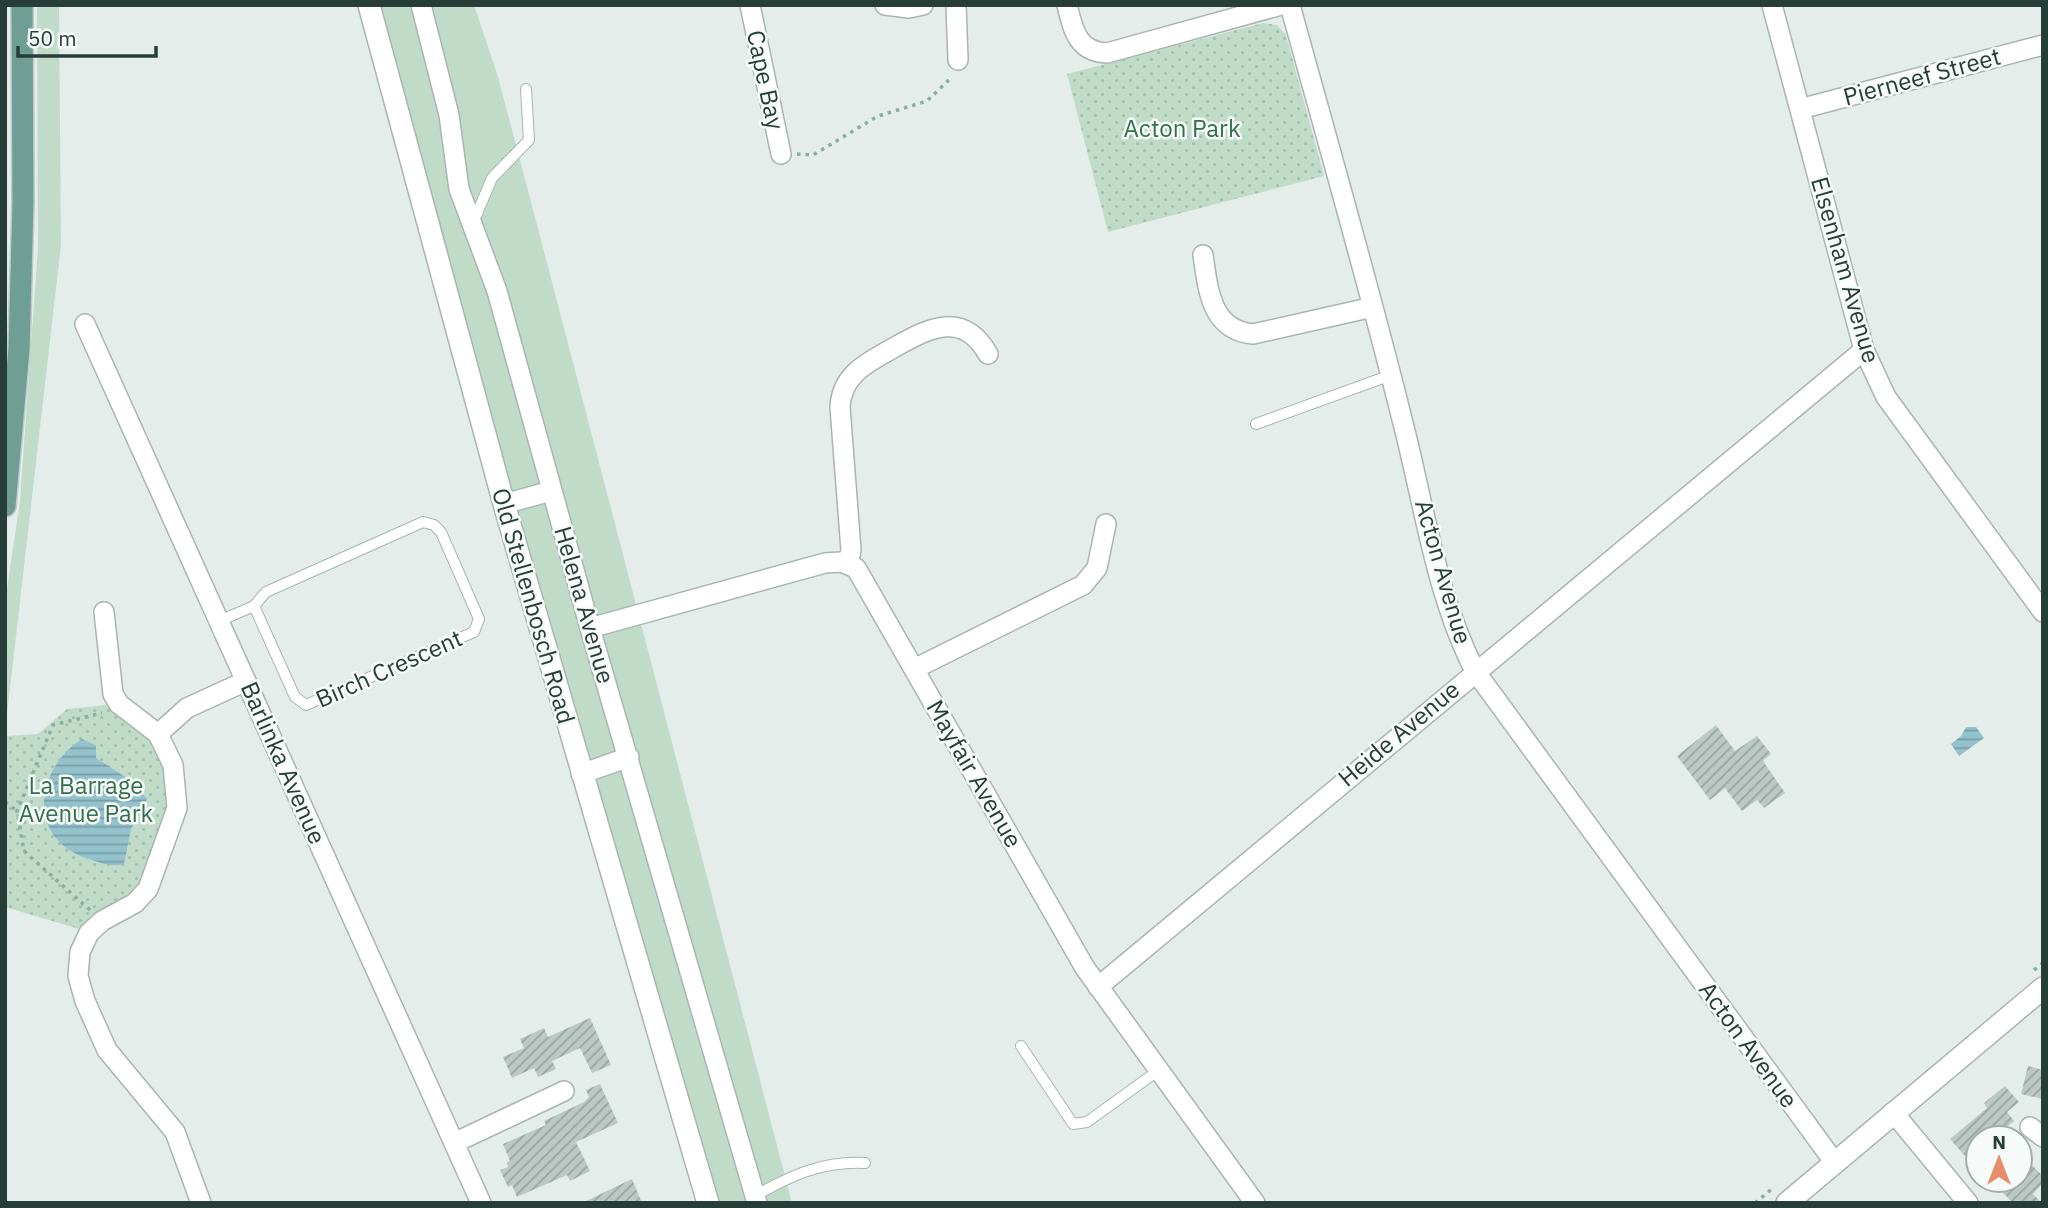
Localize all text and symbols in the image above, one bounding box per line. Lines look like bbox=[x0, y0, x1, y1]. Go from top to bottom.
scale bar bbox=[18, 14, 156, 58]
text: 50 m bbox=[28, 24, 77, 52]
street label: Cape Bay bbox=[740, 27, 792, 132]
street label: Pierneef Street bbox=[1839, 40, 2004, 112]
park label: Acton Park bbox=[1123, 112, 1241, 144]
street label: Elsenham Avenue bbox=[1804, 173, 1888, 367]
street label: Old Stellenbosch Road bbox=[485, 484, 583, 727]
street label: Acton Avenue bbox=[1408, 496, 1480, 648]
street label: Helena Avenue bbox=[547, 522, 623, 687]
street label: Birch Crescent bbox=[310, 621, 467, 715]
street label: Heide Avenue bbox=[1331, 673, 1466, 793]
street label: Barlinka Avenue bbox=[234, 676, 334, 849]
street label: Mayfair Avenue bbox=[920, 694, 1030, 853]
park label: La Barrage Avenue Park bbox=[19, 769, 154, 829]
street label: Acton Avenue bbox=[1692, 975, 1805, 1114]
north arrow bbox=[1964, 1124, 2034, 1194]
text: N bbox=[1992, 1130, 2006, 1154]

